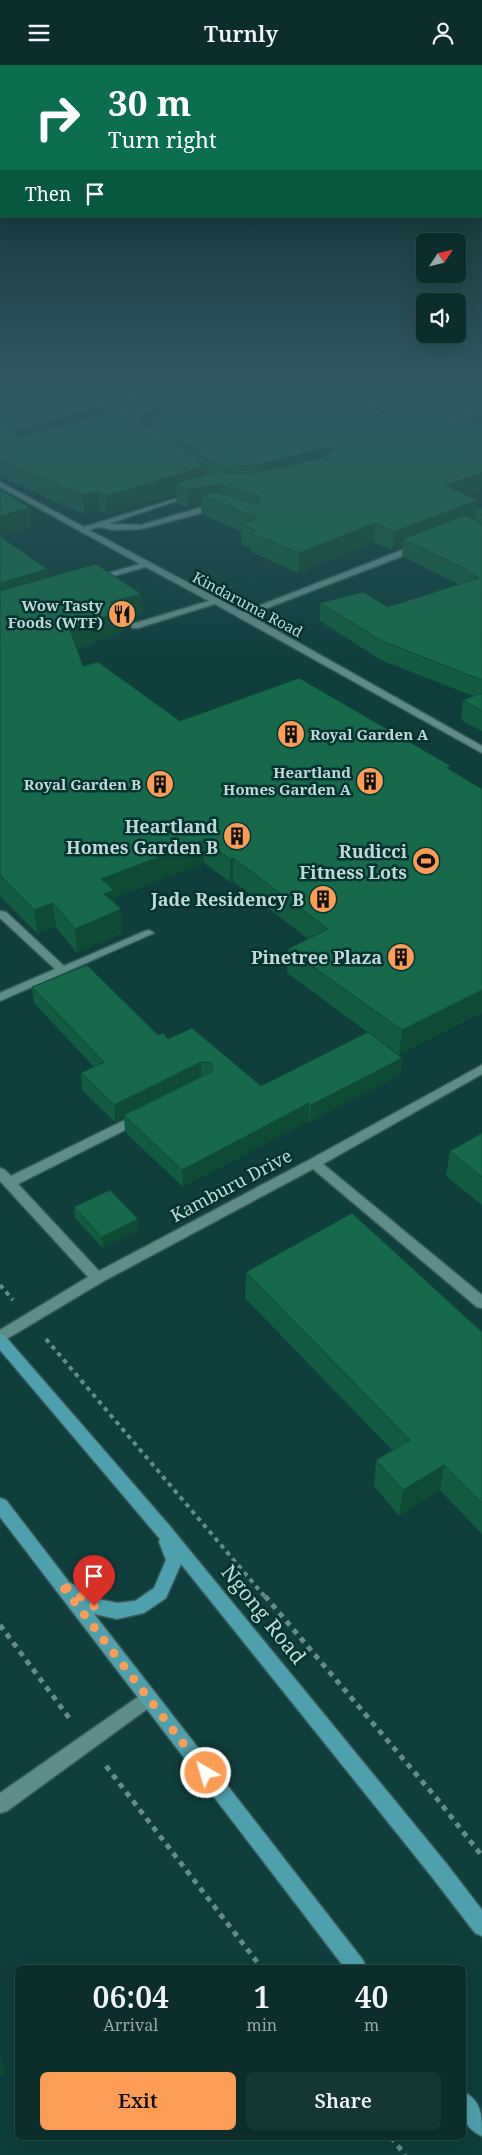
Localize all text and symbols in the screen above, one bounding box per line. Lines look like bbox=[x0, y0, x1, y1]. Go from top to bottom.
text: Turnly bbox=[204, 18, 278, 48]
icon: menu bbox=[25, 19, 53, 47]
icon: person bbox=[429, 19, 457, 47]
text: 30 m bbox=[108, 79, 191, 126]
icon: right bbox=[25, 85, 90, 150]
text: Turn right bbox=[108, 124, 217, 154]
icon: arrive bbox=[81, 180, 109, 208]
text: Then bbox=[25, 181, 71, 207]
north arrow bbox=[416, 233, 466, 283]
map controls bbox=[416, 233, 466, 343]
button: sound bbox=[416, 293, 466, 343]
street label: Kindaruma Road bbox=[189, 567, 307, 641]
place label: Wow Tasty Foods (WTF) bbox=[8, 595, 103, 632]
restaurant icon: Wow Tasty Foods (WTF) bbox=[107, 599, 137, 629]
building icon: Royal Garden A bbox=[276, 719, 306, 749]
place label: Royal Garden A bbox=[310, 724, 429, 744]
place label: Heartland Homes Garden A bbox=[223, 762, 352, 799]
building icon: Heartland Homes Garden A bbox=[355, 766, 385, 796]
building icon: Royal Garden B bbox=[145, 769, 175, 799]
place label: Royal Garden B bbox=[24, 774, 141, 794]
place label: Heartland Homes Garden B bbox=[66, 814, 218, 859]
building icon: Heartland Homes Garden B bbox=[222, 821, 252, 851]
place label: Rudicci Fitness Lots bbox=[299, 839, 408, 884]
sports icon: Rudicci Fitness Lots bbox=[411, 846, 441, 876]
building icon: Jade Residency B bbox=[308, 884, 338, 914]
place label: Jade Residency B bbox=[150, 887, 304, 911]
building icon: Pinetree Plaza bbox=[386, 942, 416, 972]
place label: Pinetree Plaza bbox=[251, 945, 382, 969]
street label: Kamburu Drive bbox=[166, 1143, 296, 1227]
pin bbox=[73, 1555, 115, 1606]
street label: Ngong Road bbox=[215, 1558, 313, 1670]
icon: arrive bbox=[80, 1562, 108, 1590]
position arrow bbox=[179, 1746, 231, 1798]
text: 06:04 bbox=[93, 1976, 169, 2017]
text: 1 bbox=[253, 1976, 270, 2017]
text: 40 bbox=[355, 1976, 388, 2017]
text: Arrival bbox=[103, 2014, 158, 2036]
text: min bbox=[247, 2014, 277, 2036]
text: m bbox=[364, 2014, 379, 2036]
button: Exit bbox=[40, 2072, 236, 2130]
button: Share bbox=[246, 2072, 441, 2130]

